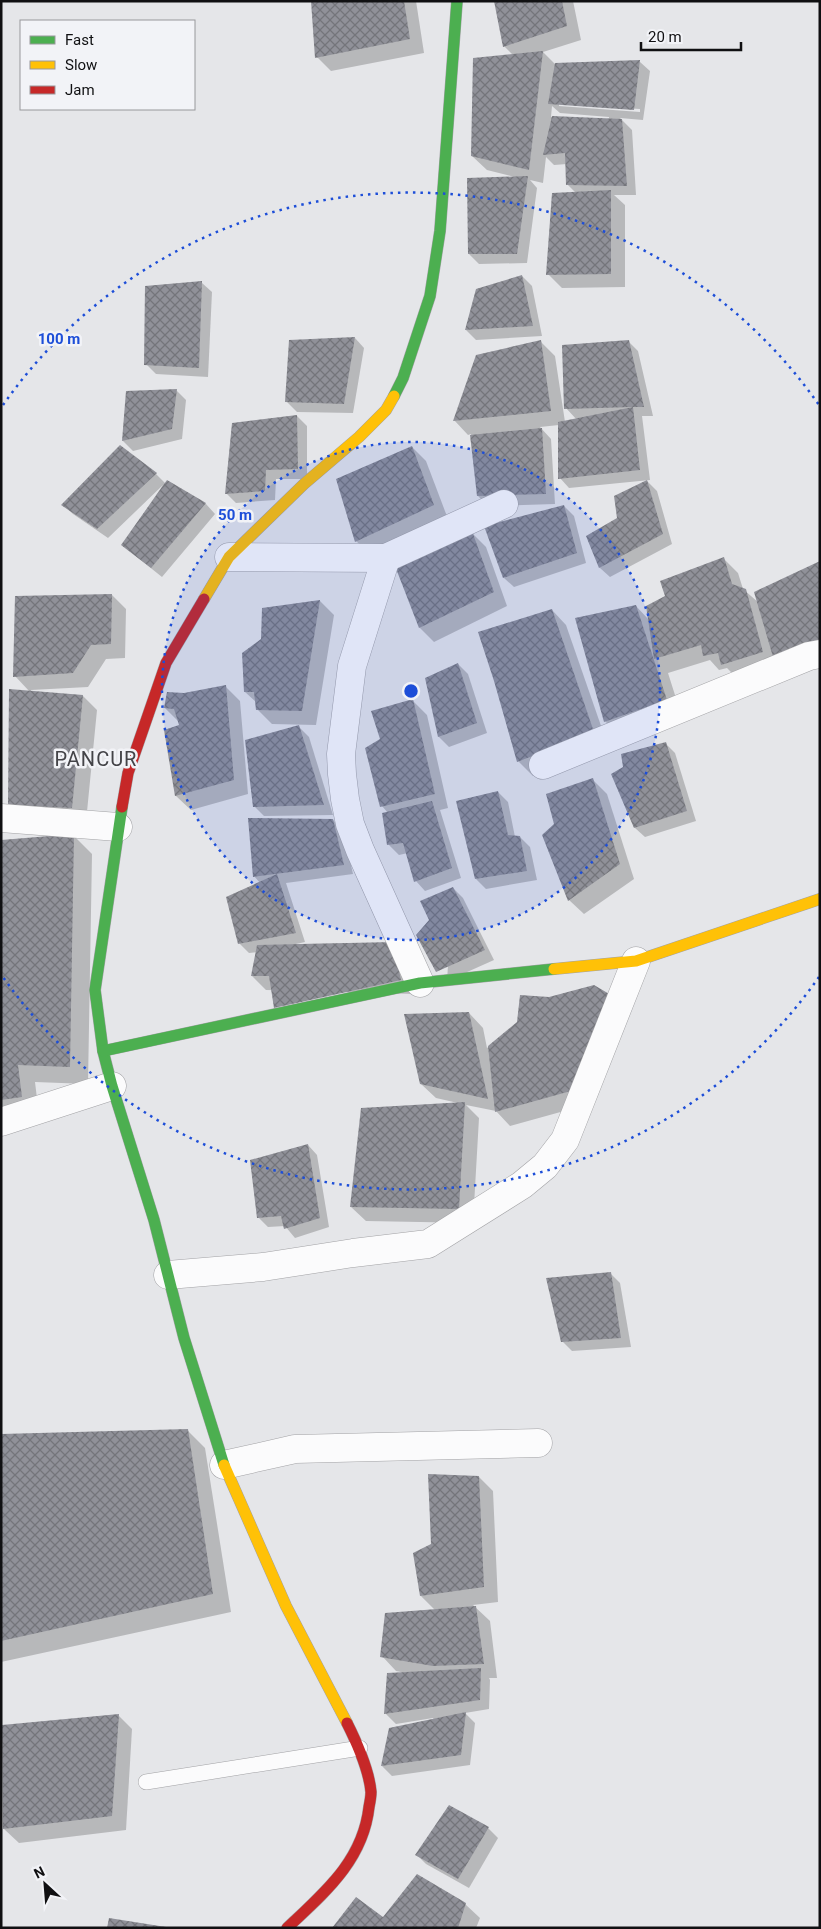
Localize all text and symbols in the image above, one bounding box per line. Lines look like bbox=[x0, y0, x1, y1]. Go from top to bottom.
legend bbox=[20, 20, 195, 110]
scale bar bbox=[641, 20, 741, 52]
text: 20 m bbox=[648, 28, 682, 46]
text: Fast bbox=[65, 31, 94, 49]
text: Slow bbox=[65, 56, 97, 74]
text: Jam bbox=[65, 81, 95, 99]
text: 100 m bbox=[38, 330, 80, 348]
text: 50 m bbox=[218, 506, 252, 524]
centre of rings bbox=[402, 682, 420, 700]
district label: PANCUR bbox=[55, 747, 137, 771]
north arrow bbox=[20, 1859, 70, 1909]
text: N bbox=[31, 1863, 47, 1882]

